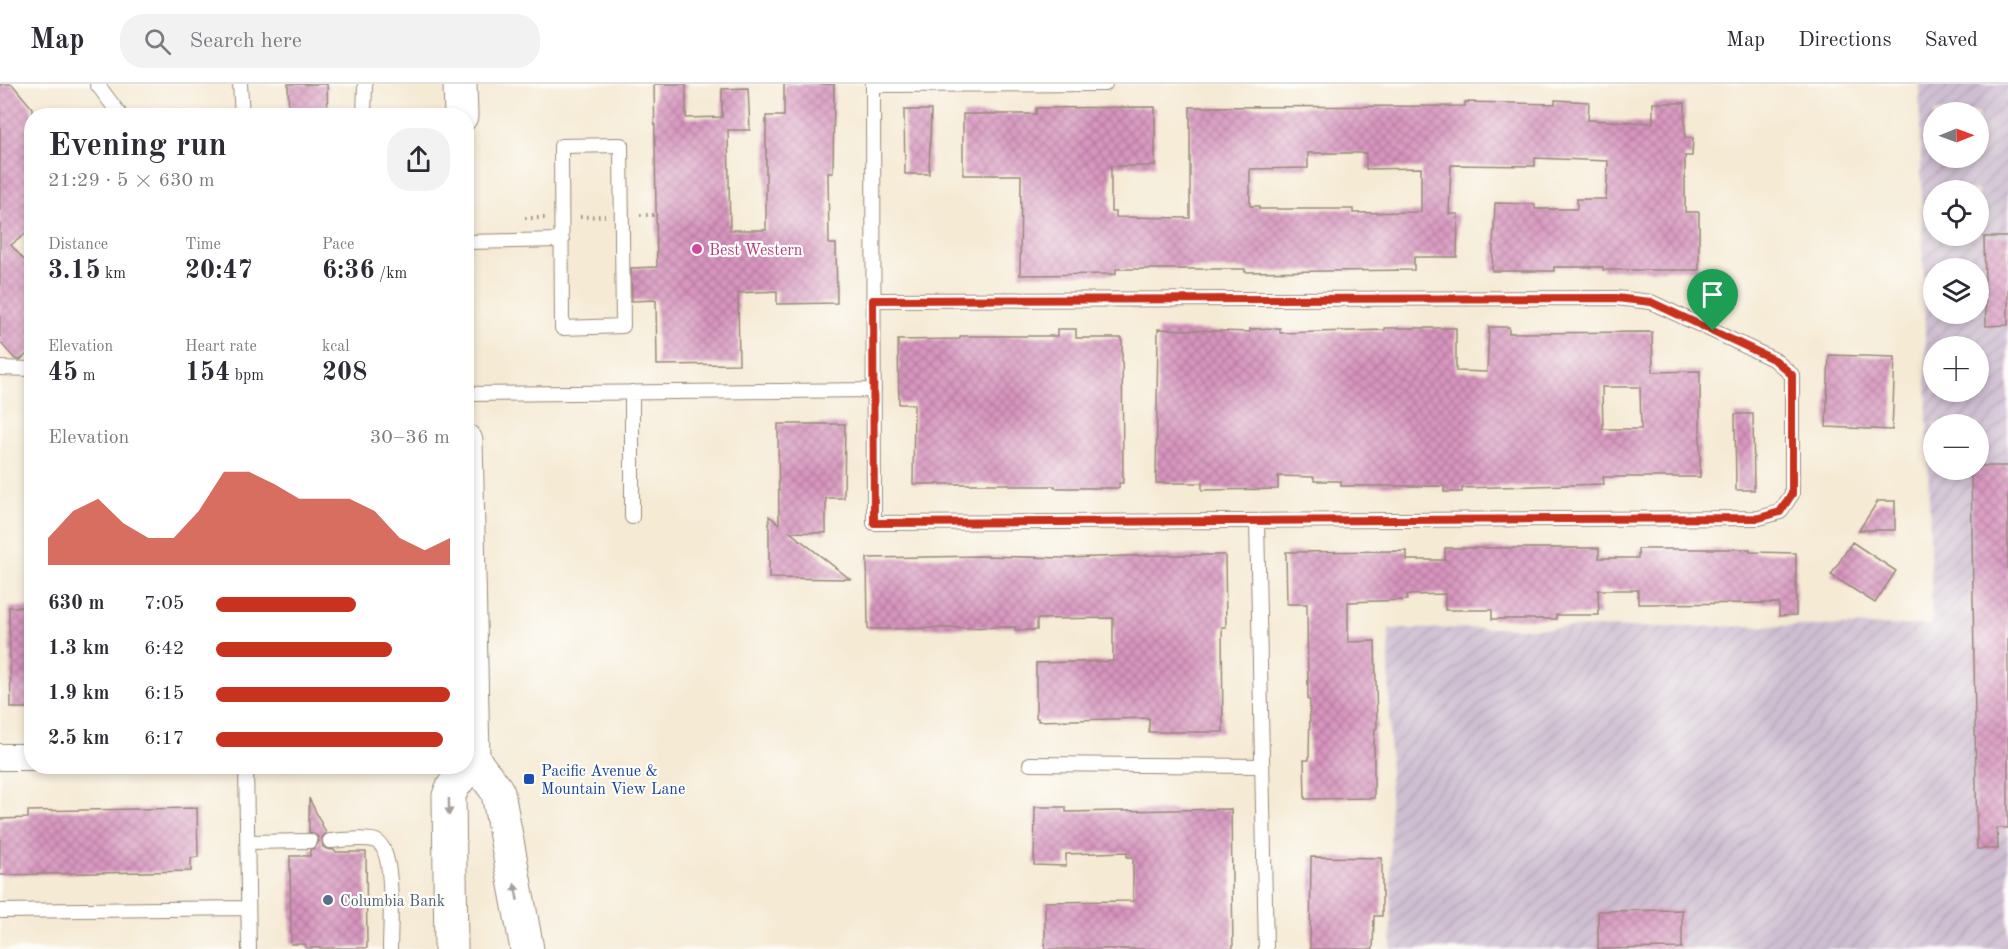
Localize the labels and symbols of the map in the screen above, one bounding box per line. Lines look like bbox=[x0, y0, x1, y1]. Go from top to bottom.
north arrow bbox=[1923, 102, 1989, 168]
marker: Best Western bbox=[690, 242, 704, 256]
place label: Best Western bbox=[709, 243, 803, 259]
pin bbox=[1687, 269, 1738, 331]
place label: Pacific Avenue & Mountain View Lane bbox=[541, 764, 685, 798]
marker: Pacific Avenue & Mountain View Lane bbox=[522, 772, 536, 786]
one-way arrow bbox=[445, 798, 454, 817]
one-way arrow bbox=[511, 882, 520, 901]
marker: Columbia Bank bbox=[321, 893, 335, 907]
place label: Columbia Bank bbox=[340, 894, 445, 910]

